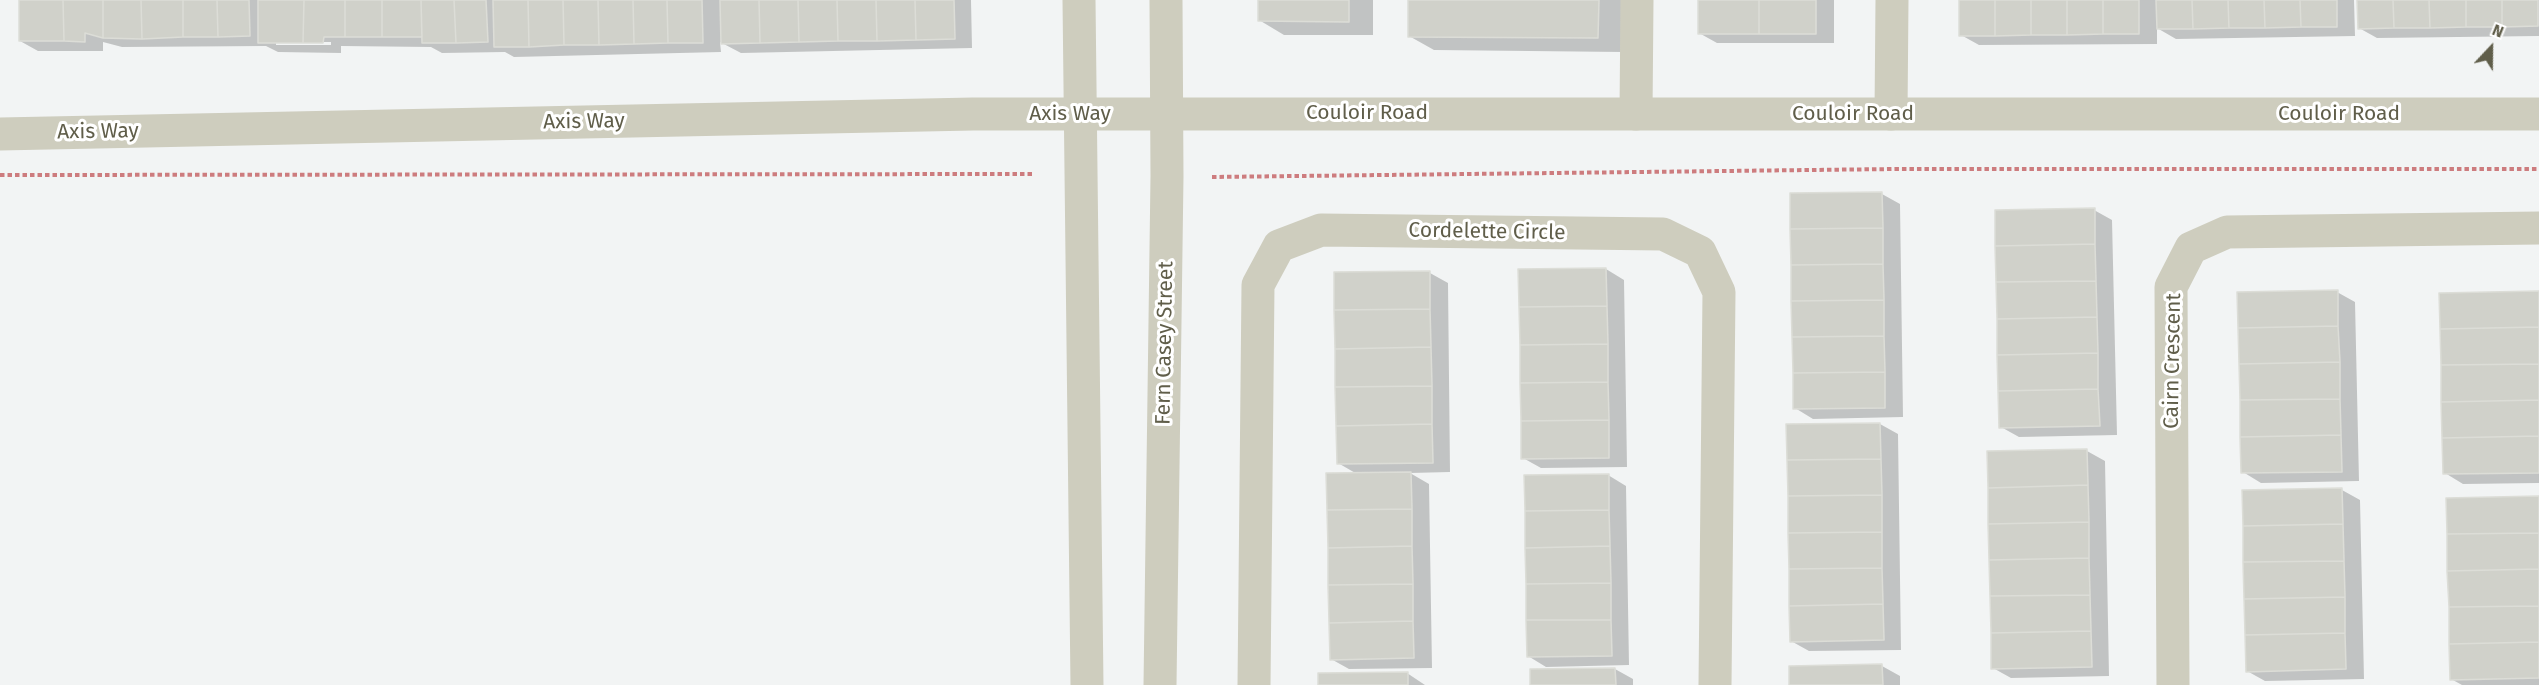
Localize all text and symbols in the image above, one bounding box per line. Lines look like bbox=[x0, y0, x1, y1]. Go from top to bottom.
north arrow bbox=[2461, 18, 2521, 78]
text: N bbox=[2489, 20, 2506, 42]
street label: Couloir Road bbox=[1306, 100, 1428, 126]
street label: Axis Way bbox=[1029, 101, 1111, 127]
street label: Couloir Road bbox=[1792, 101, 1914, 127]
street label: Couloir Road bbox=[2278, 101, 2400, 127]
street label: Axis Way bbox=[543, 109, 625, 135]
street label: Axis Way bbox=[57, 119, 139, 145]
street label: Cordelette Circle bbox=[1408, 218, 1566, 246]
street label: Fern Casey Street bbox=[1151, 261, 1179, 425]
street label: Cairn Crescent bbox=[2159, 293, 2187, 429]

